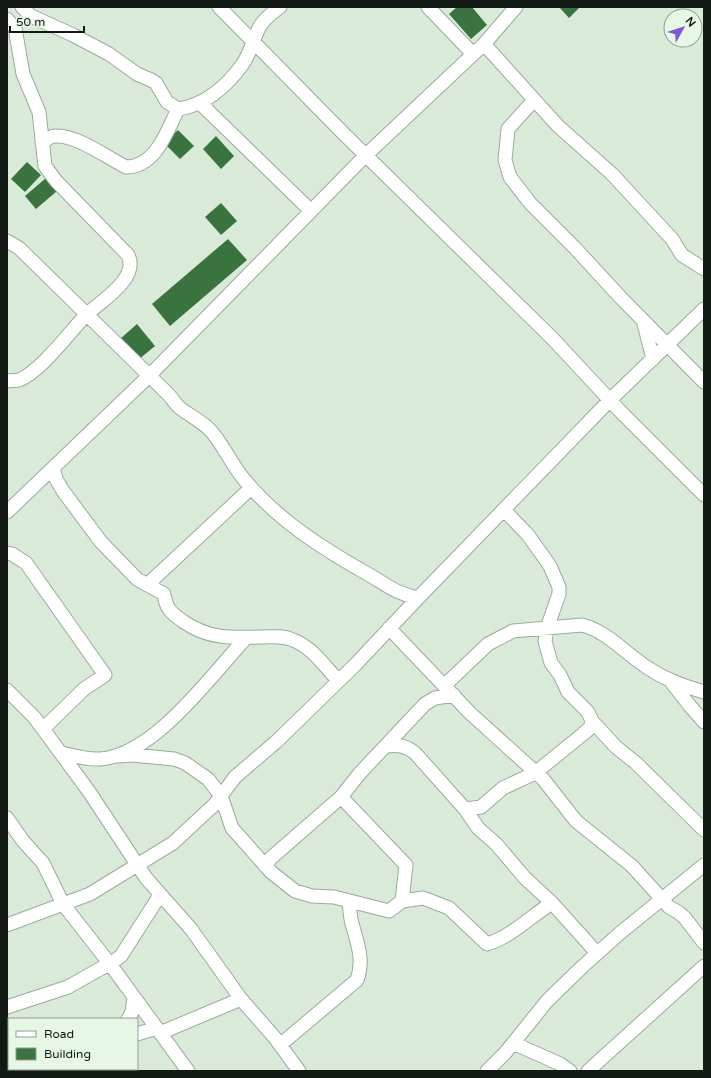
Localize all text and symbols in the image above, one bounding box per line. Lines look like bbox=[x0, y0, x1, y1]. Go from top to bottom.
scale bar bbox=[10, 8, 84, 34]
north arrow bbox=[663, 8, 703, 48]
text: N bbox=[683, 14, 698, 30]
text: 50 m bbox=[16, 15, 45, 29]
legend bbox=[8, 1018, 138, 1070]
text: Road bbox=[44, 1027, 74, 1041]
text: Building bbox=[44, 1047, 91, 1061]

